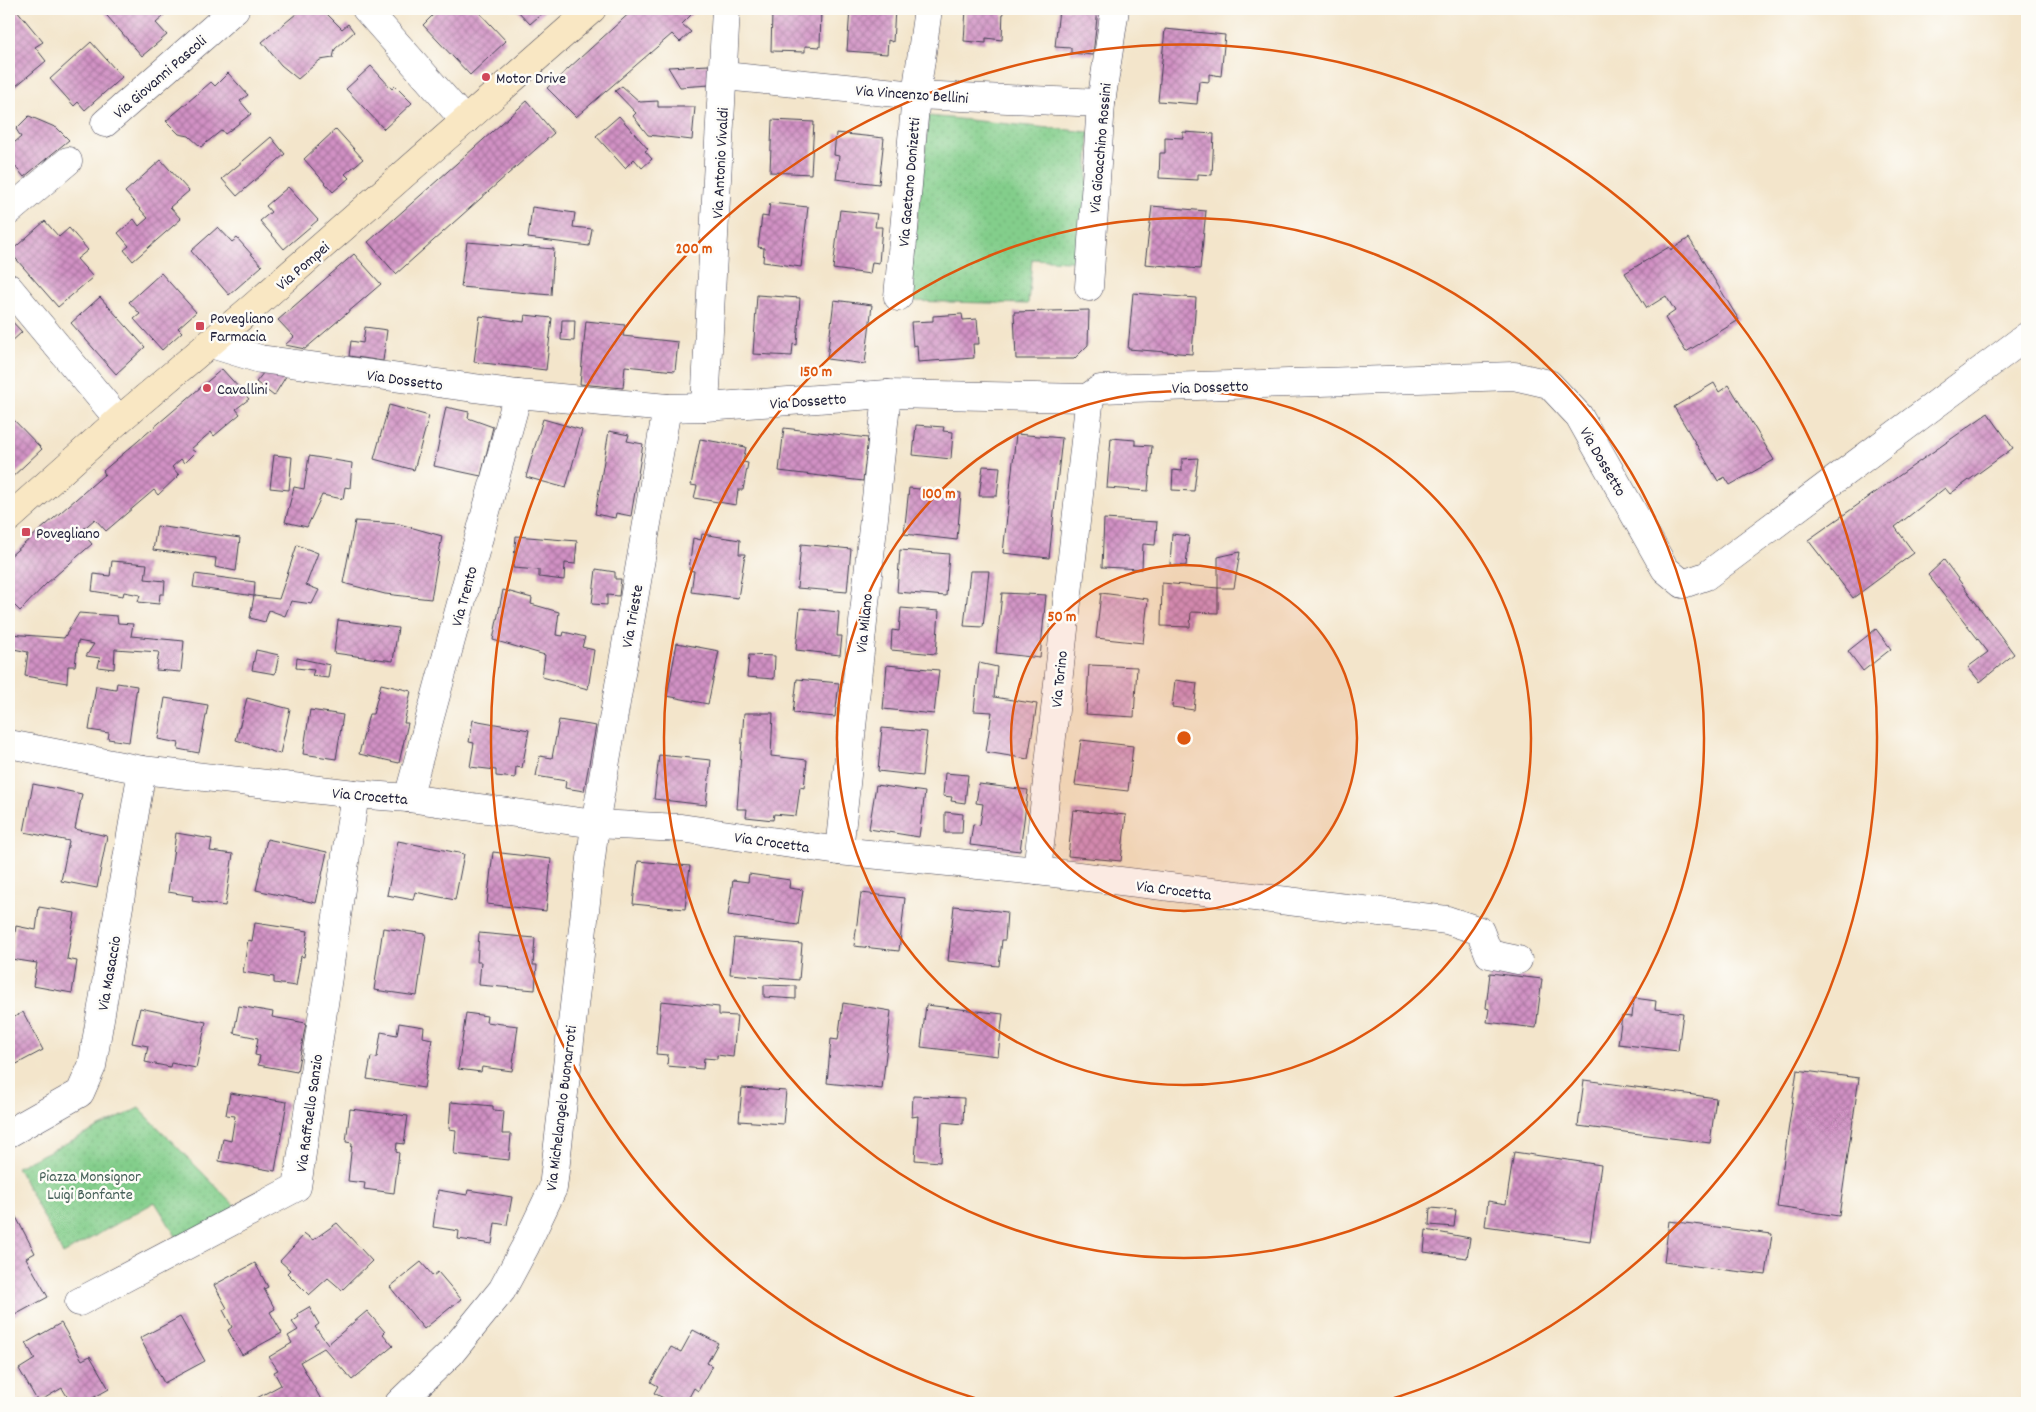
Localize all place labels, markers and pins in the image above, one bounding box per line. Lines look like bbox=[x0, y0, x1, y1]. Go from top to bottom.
place label: Motor Drive bbox=[496, 68, 566, 91]
marker: Motor Drive bbox=[480, 71, 492, 83]
place label: Povegliano Farmacia bbox=[210, 308, 274, 349]
marker: Povegliano Farmacia bbox=[194, 320, 206, 332]
place label: Cavallini bbox=[217, 379, 268, 402]
marker: Cavallini bbox=[201, 382, 213, 394]
place label: Povegliano bbox=[36, 523, 100, 546]
marker: Povegliano bbox=[20, 526, 32, 538]
centre of rings bbox=[1175, 729, 1193, 747]

